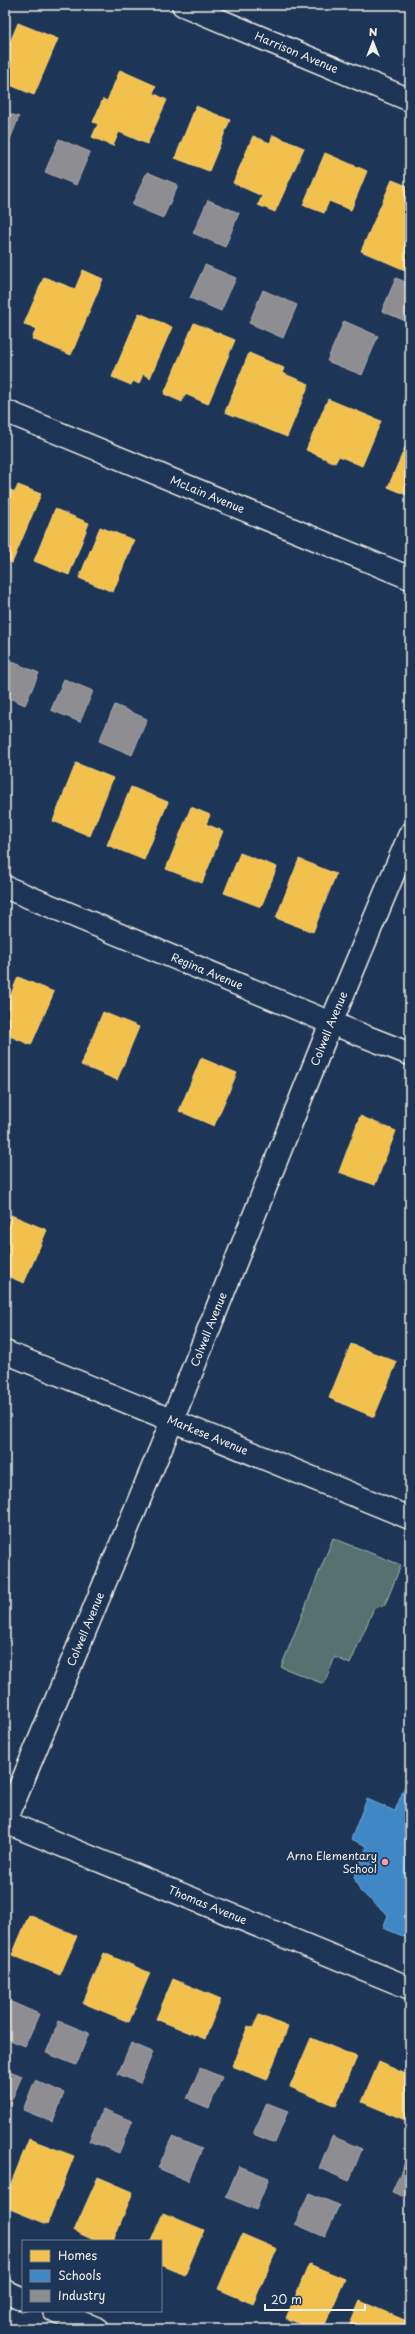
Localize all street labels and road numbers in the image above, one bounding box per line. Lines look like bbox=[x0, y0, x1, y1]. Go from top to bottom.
street label: Harrison Avenue bbox=[252, 27, 341, 77]
street label: McLain Avenue bbox=[168, 471, 248, 517]
street label: Regina Avenue bbox=[169, 948, 246, 993]
street label: Colwell Avenue bbox=[306, 988, 351, 1068]
street label: Colwell Avenue bbox=[186, 1289, 231, 1369]
street label: Markese Avenue bbox=[165, 1410, 251, 1459]
street label: Colwell Avenue bbox=[62, 1589, 108, 1669]
street label: Thomas Avenue bbox=[166, 1881, 250, 1928]

